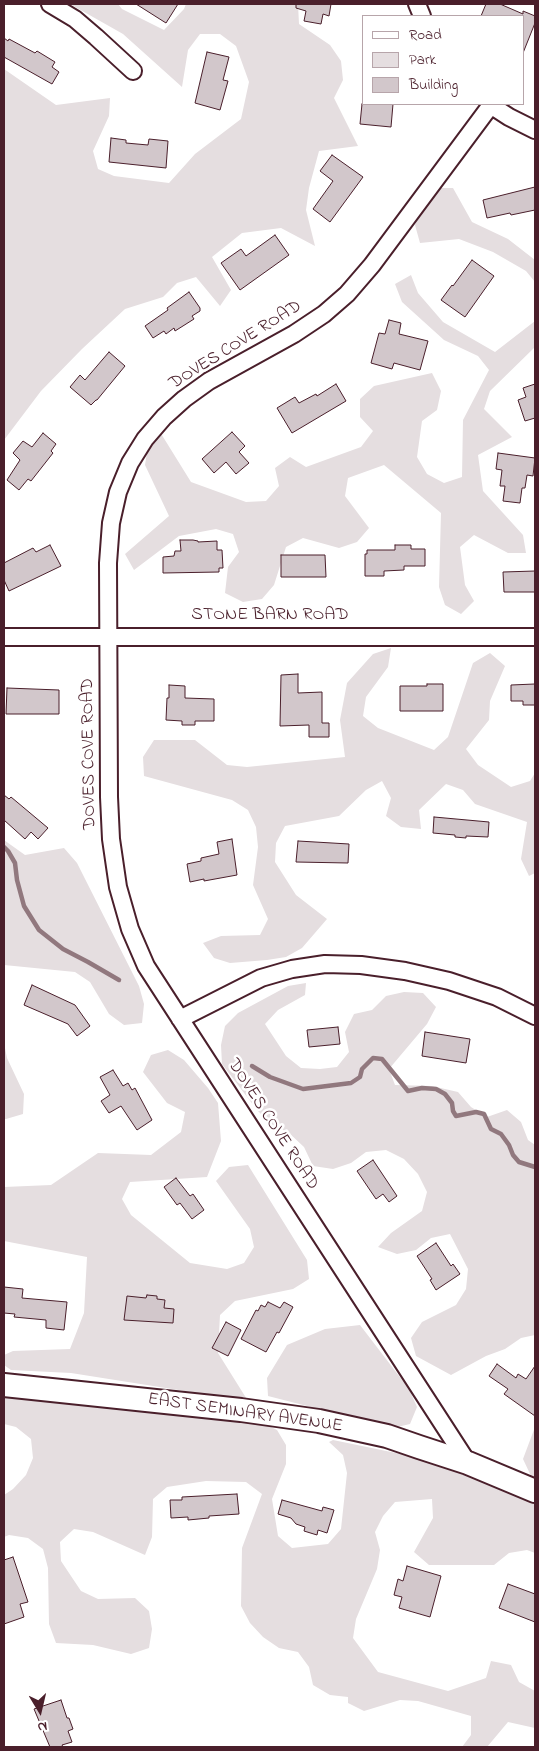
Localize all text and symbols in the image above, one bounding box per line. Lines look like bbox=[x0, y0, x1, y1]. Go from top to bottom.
legend bbox=[362, 15, 524, 105]
text: Road bbox=[409, 24, 442, 46]
text: Park bbox=[409, 49, 436, 71]
text: Building bbox=[409, 74, 458, 96]
street label: DOVES COVE ROAD bbox=[166, 297, 306, 395]
street label: STONE BARN ROAD bbox=[191, 605, 349, 627]
street label: DOVES COVE ROAD bbox=[78, 678, 102, 830]
street label: DOVES COVE ROAD bbox=[222, 1055, 322, 1195]
street label: EAST SEMINARY AVENUE bbox=[146, 1390, 344, 1438]
north arrow bbox=[15, 1686, 65, 1736]
text: N bbox=[36, 1715, 49, 1737]

